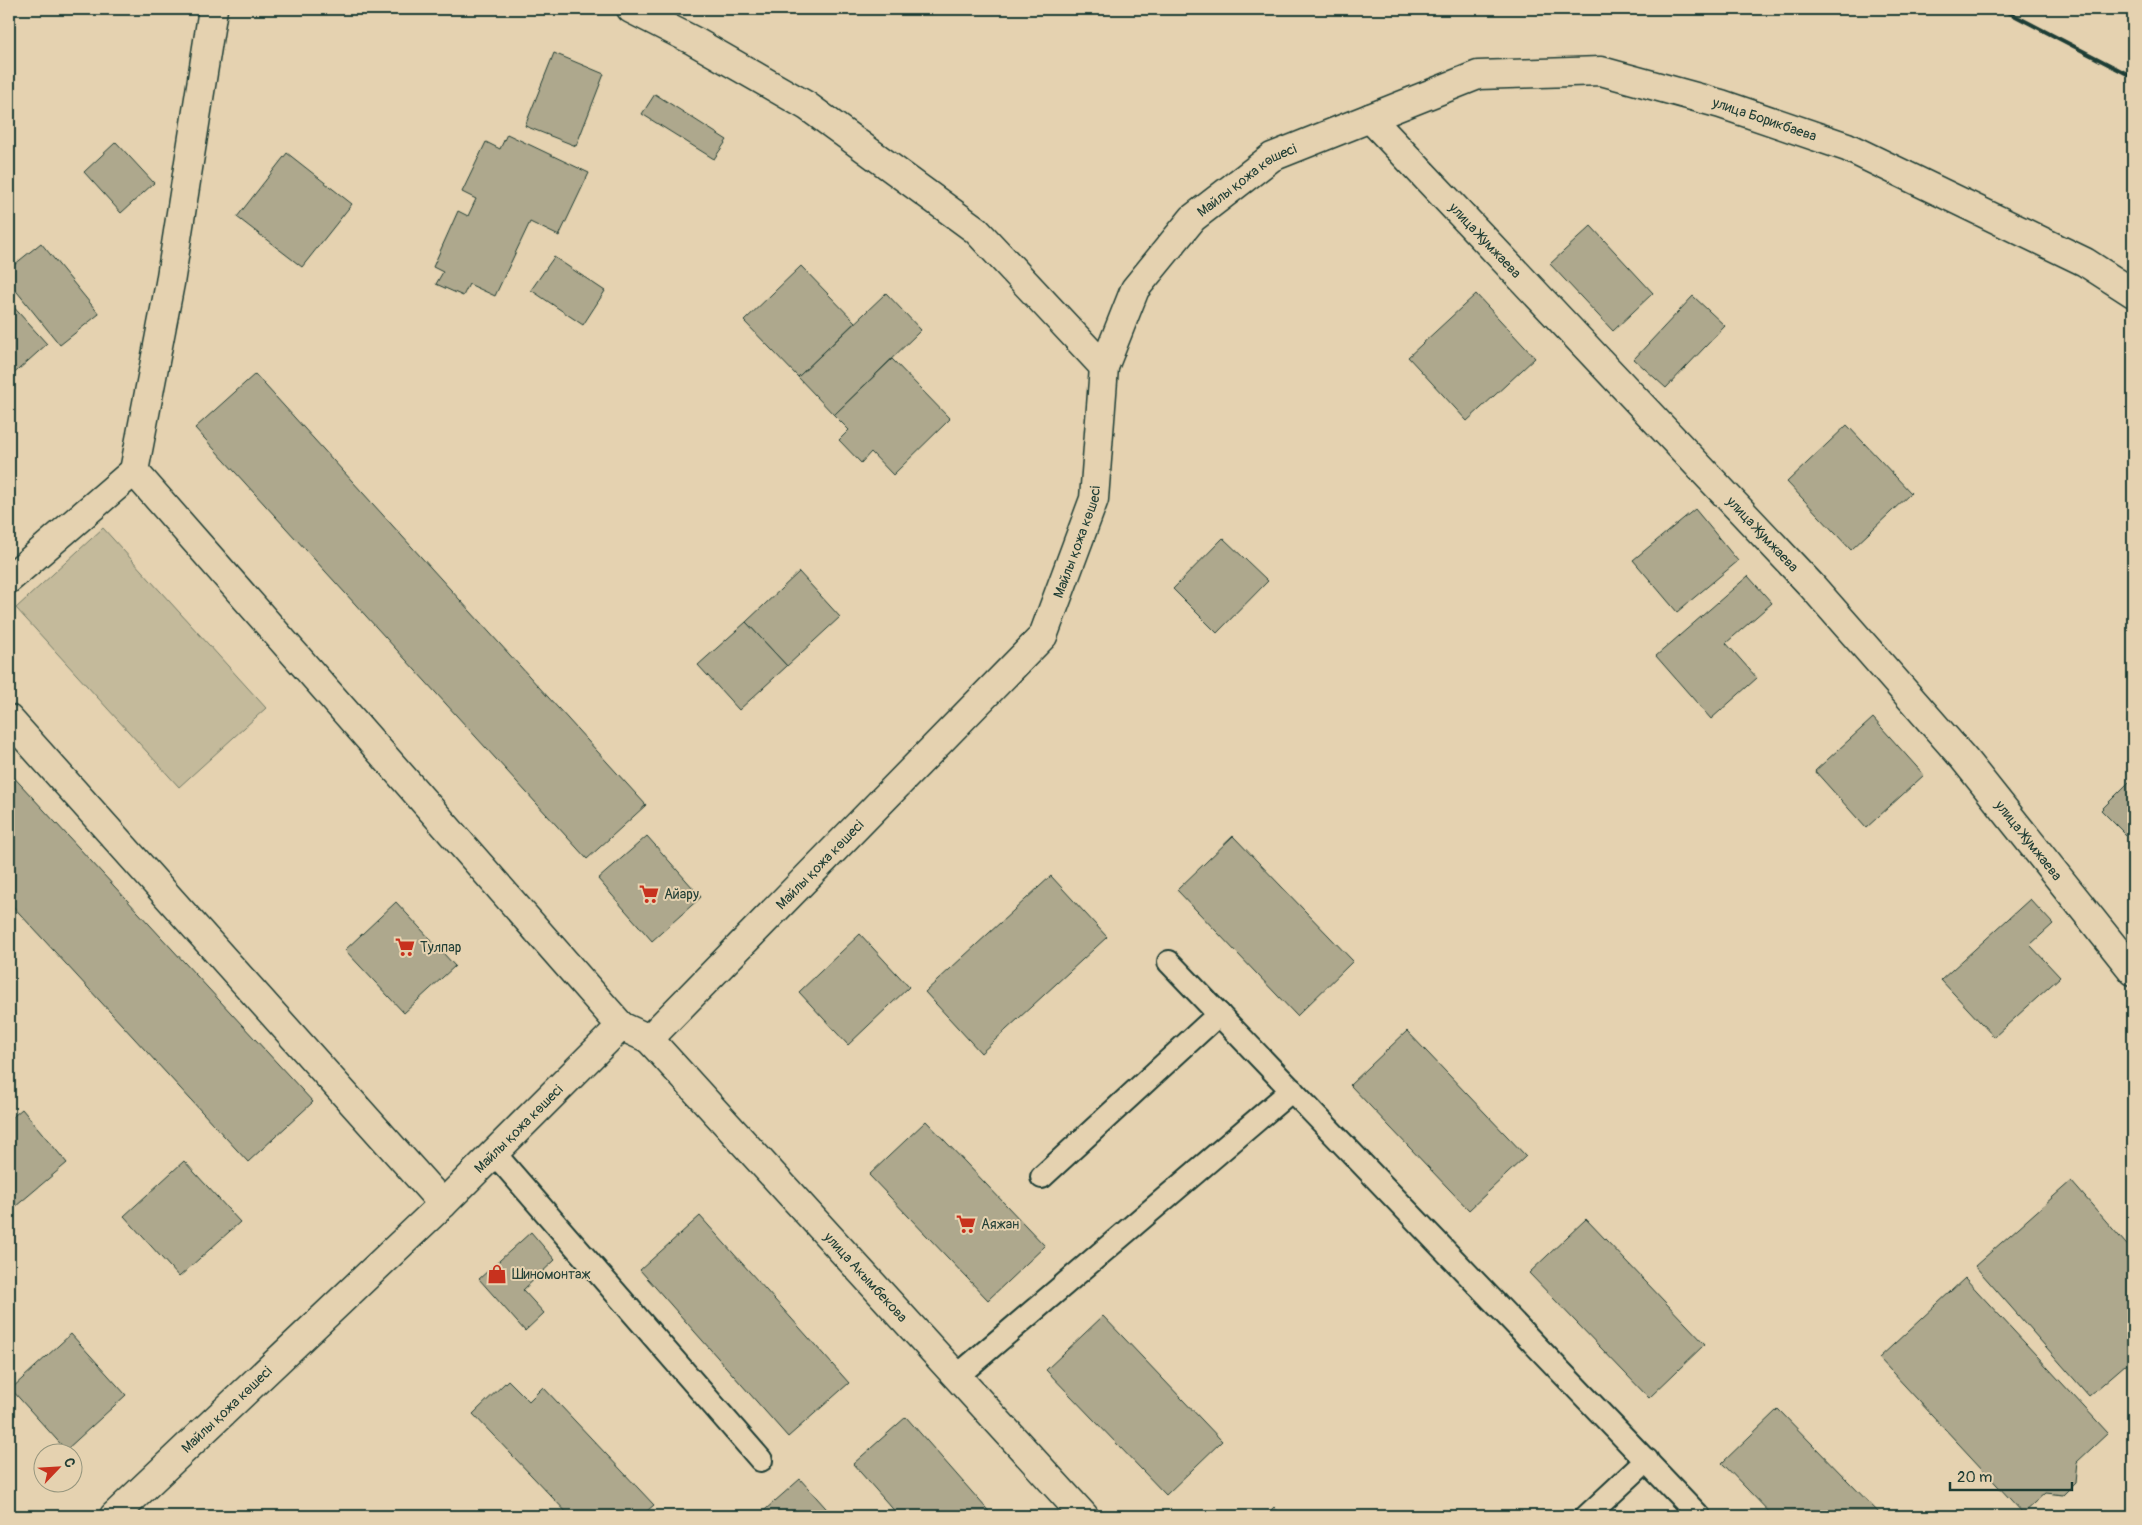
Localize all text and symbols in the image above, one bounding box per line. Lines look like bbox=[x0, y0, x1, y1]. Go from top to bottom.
street label: улица Борикбаева bbox=[1710, 94, 1819, 145]
street label: Майлы қожа көшесі bbox=[1194, 140, 1299, 221]
street label: улица Жумжаева bbox=[1445, 199, 1525, 282]
street label: Майлы қожа көшесі bbox=[1050, 485, 1104, 600]
street label: улица Жумжаева bbox=[1722, 492, 1802, 575]
street label: улица Жумжаева bbox=[1991, 796, 2065, 884]
street label: Майлы қожа көшесі bbox=[773, 816, 868, 913]
supermarket icon: Айару bbox=[638, 883, 660, 905]
place label: Айару bbox=[664, 886, 699, 903]
supermarket icon: Тулпар bbox=[394, 936, 416, 958]
place label: Тулпар bbox=[420, 939, 462, 956]
street label: Майлы қожа көшесі bbox=[471, 1081, 567, 1177]
supermarket icon: Аяжан bbox=[955, 1213, 977, 1235]
place label: Аяжан bbox=[981, 1216, 1019, 1233]
street label: улица Акымбекова bbox=[820, 1228, 911, 1326]
shop icon: Шиномонтаж bbox=[486, 1263, 508, 1285]
place label: Шиномонтаж bbox=[512, 1266, 590, 1283]
street label: Майлы қожа көшесі bbox=[178, 1363, 276, 1457]
north arrow bbox=[32, 1442, 82, 1492]
text: С bbox=[60, 1455, 79, 1471]
scale bar bbox=[1950, 1460, 2072, 1492]
text: 20 m bbox=[1957, 1468, 1992, 1487]

